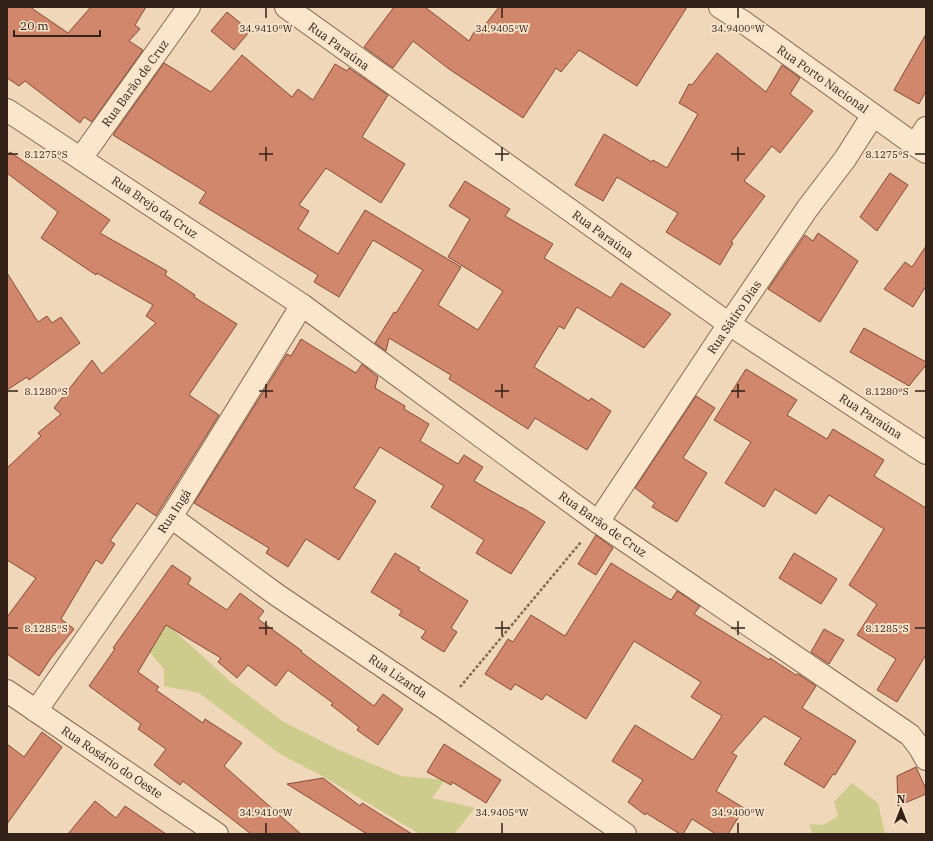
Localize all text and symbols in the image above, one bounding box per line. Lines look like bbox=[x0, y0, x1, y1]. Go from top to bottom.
scale bar bbox=[14, 12, 100, 38]
text: 20 m bbox=[20, 18, 49, 33]
street label: Rua Paraúna bbox=[305, 19, 373, 74]
text: 34.9410°W bbox=[239, 22, 293, 35]
text: 34.9405°W bbox=[475, 22, 529, 35]
text: 34.9400°W bbox=[711, 22, 765, 35]
street label: Rua Barão de Cruz bbox=[98, 37, 172, 129]
street label: Rua Porto Nacional bbox=[774, 42, 872, 116]
text: 8.1275°S bbox=[24, 148, 68, 161]
text: 8.1275°S bbox=[865, 148, 909, 161]
street label: Rua Brejo da Cruz bbox=[109, 173, 201, 241]
street label: Rua Paraúna bbox=[569, 207, 637, 262]
street label: Rua Sátiro Dias bbox=[704, 277, 764, 357]
text: 8.1280°S bbox=[24, 385, 68, 398]
text: 8.1280°S bbox=[865, 385, 909, 398]
street label: Rua Paraúna bbox=[837, 390, 906, 442]
street label: Rua Ingá bbox=[154, 486, 194, 536]
street label: Rua Barão de Cruz bbox=[556, 488, 650, 560]
text: 8.1285°S bbox=[24, 622, 68, 635]
text: 8.1285°S bbox=[865, 622, 909, 635]
street label: Rua Lizarda bbox=[366, 651, 431, 701]
street label: Rua Rosário do Oeste bbox=[59, 723, 165, 801]
north arrow bbox=[881, 789, 921, 829]
text: N bbox=[897, 792, 906, 806]
text: 34.9410°W bbox=[239, 806, 293, 819]
text: 34.9405°W bbox=[475, 806, 529, 819]
text: 34.9400°W bbox=[711, 806, 765, 819]

